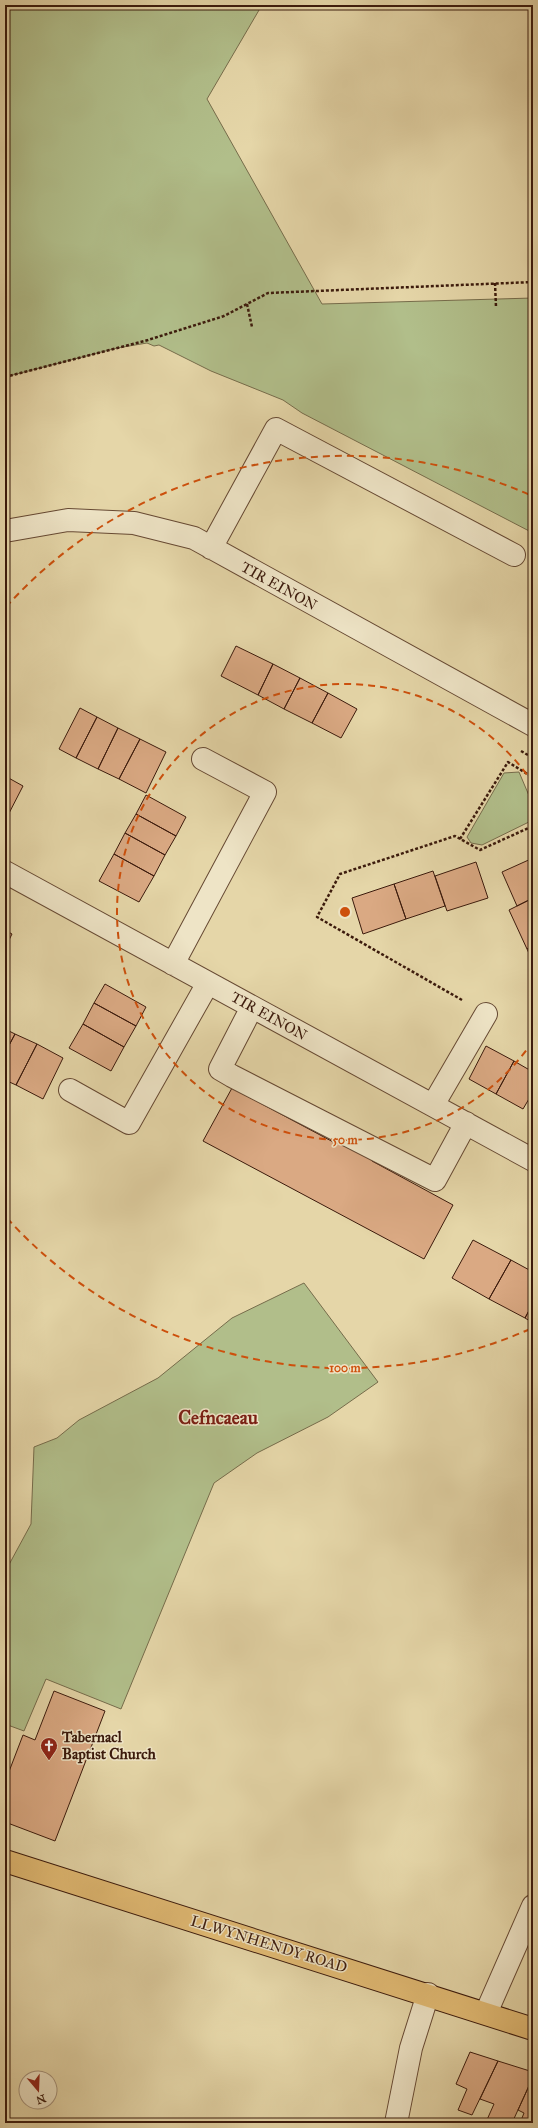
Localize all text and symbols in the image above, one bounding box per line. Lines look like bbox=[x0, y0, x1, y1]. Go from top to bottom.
street label: TIR EINON bbox=[238, 558, 320, 614]
centre of rings bbox=[338, 905, 352, 919]
street label: TIR EINON bbox=[228, 988, 310, 1044]
text: 50 m bbox=[332, 1133, 359, 1147]
text: 100 m bbox=[329, 1361, 362, 1375]
district label: Cefncaeau bbox=[178, 1406, 259, 1429]
place label: Tabernacl Baptist Church bbox=[61, 1728, 157, 1764]
church icon: Tabernacl Baptist Church bbox=[39, 1736, 59, 1761]
street label: LLWYNHENDY ROAD bbox=[188, 1912, 350, 1976]
north arrow bbox=[18, 2070, 58, 2110]
text: N bbox=[34, 2091, 48, 2107]

